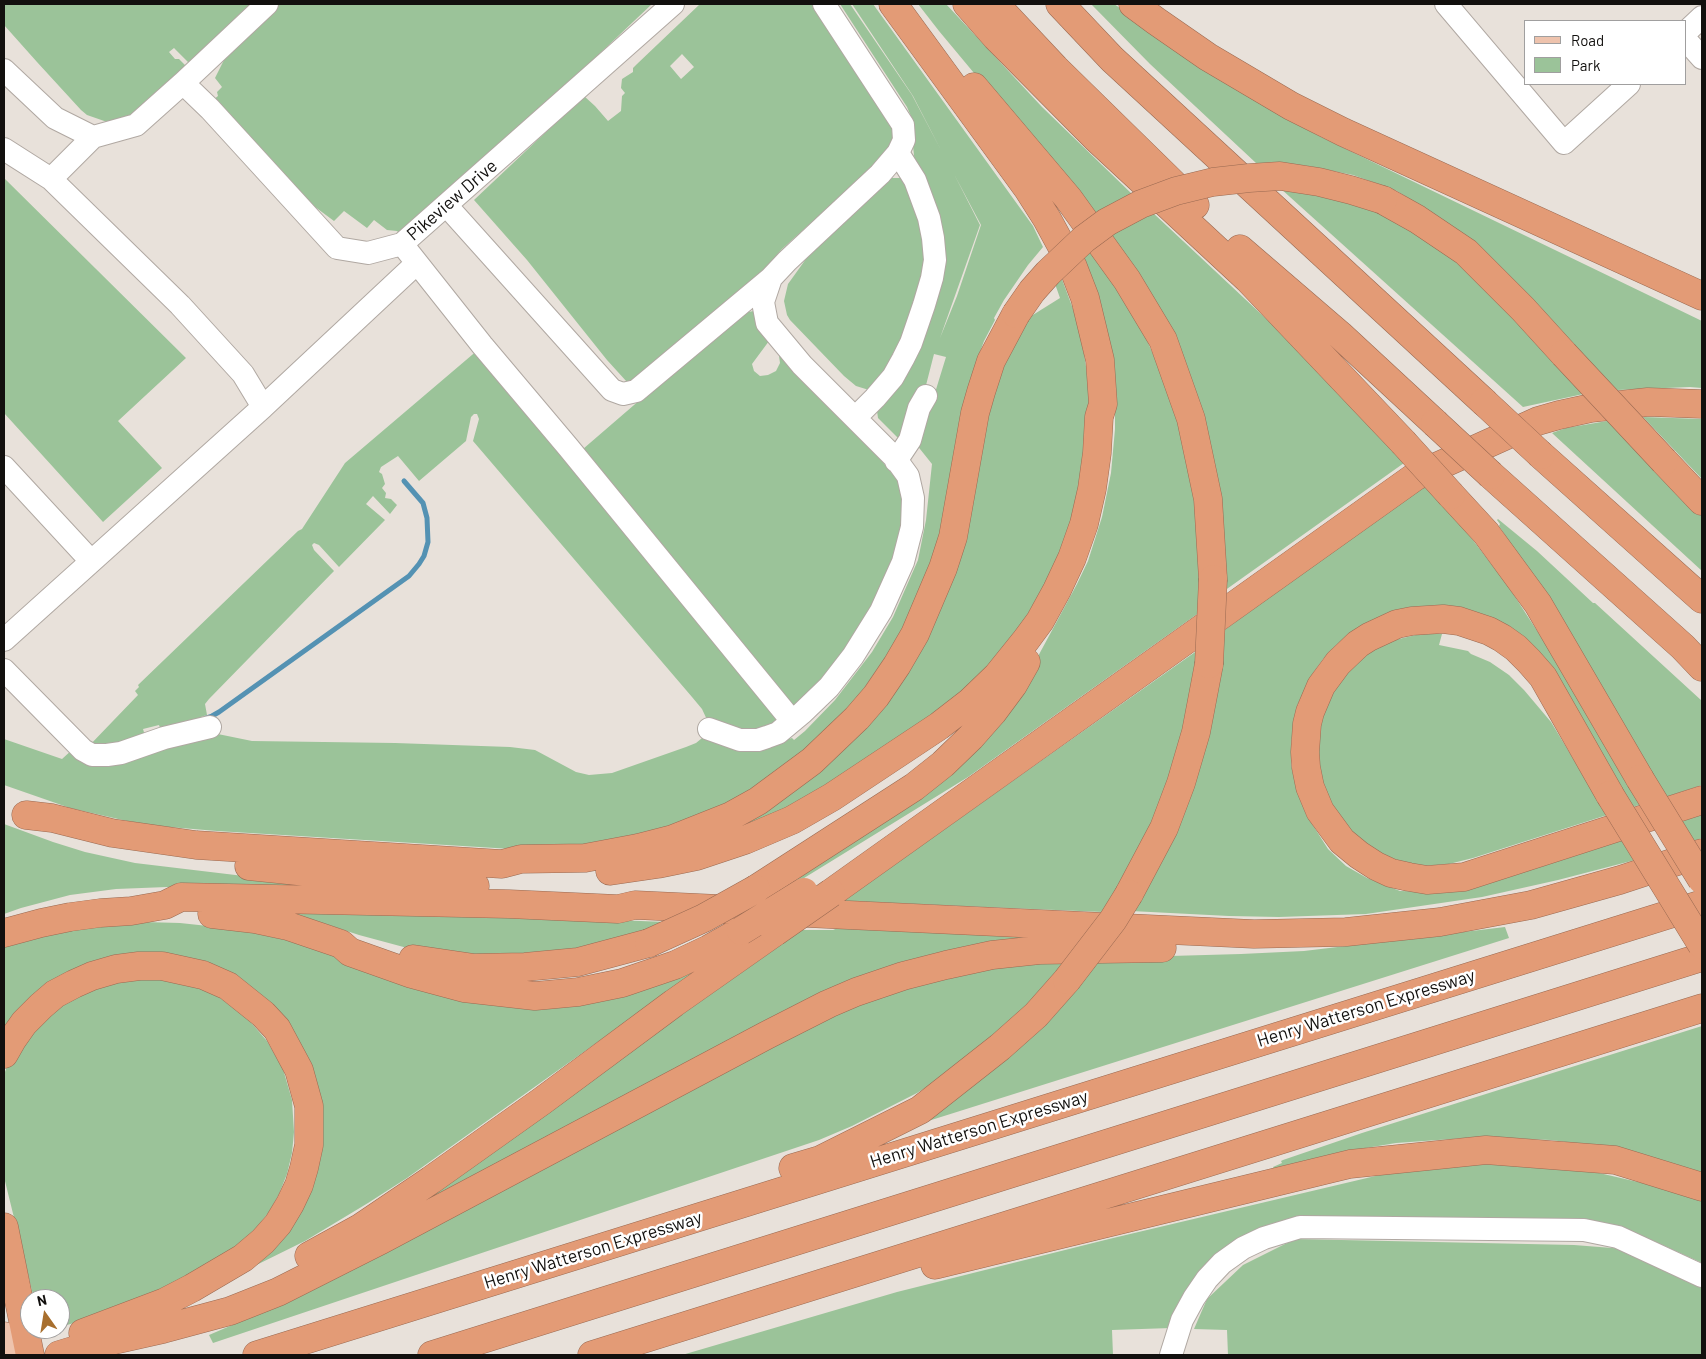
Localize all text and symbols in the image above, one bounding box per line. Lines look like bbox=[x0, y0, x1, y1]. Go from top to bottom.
legend bbox=[1524, 20, 1686, 85]
text: Road bbox=[1571, 31, 1604, 49]
text: Park bbox=[1571, 56, 1600, 74]
street label: Pikeview Drive bbox=[402, 155, 502, 245]
street label: Henry Watterson Expressway bbox=[1254, 965, 1478, 1051]
street label: Henry Watterson Expressway bbox=[867, 1086, 1091, 1172]
street label: Henry Watterson Expressway bbox=[481, 1207, 705, 1293]
north arrow bbox=[20, 1289, 70, 1339]
text: N bbox=[35, 1291, 48, 1309]

